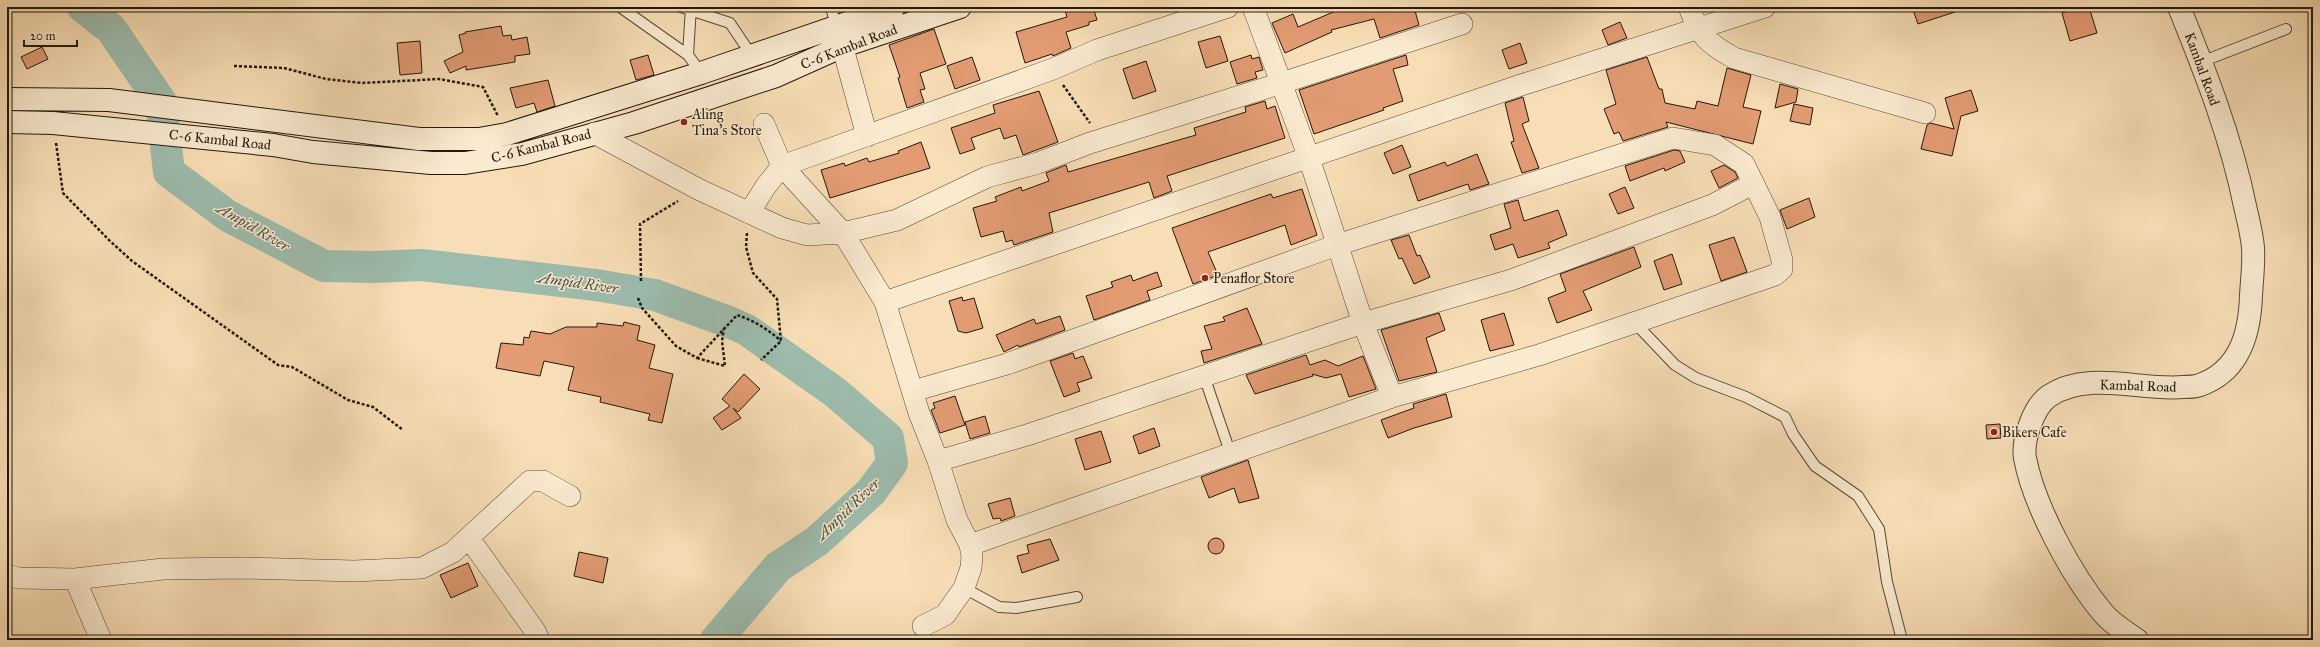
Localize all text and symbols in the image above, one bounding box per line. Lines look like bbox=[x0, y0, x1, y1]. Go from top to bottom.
street label: C-6 Kambal Road bbox=[798, 21, 900, 73]
scale bar bbox=[24, 22, 77, 48]
text: 20 m bbox=[30, 29, 56, 43]
street label: Kambal Road bbox=[2181, 30, 2223, 108]
place label: Aling Tina's Store bbox=[691, 106, 762, 139]
marker: Aling Tina's Store bbox=[679, 117, 689, 127]
street label: C-6 Kambal Road bbox=[489, 125, 593, 167]
street label: C-6 Kambal Road bbox=[168, 126, 272, 154]
water label: Ampid River bbox=[211, 198, 293, 256]
water label: Ampid River bbox=[534, 268, 620, 299]
place label: Penaflor Store bbox=[1213, 270, 1295, 287]
marker: Penaflor Store bbox=[1200, 273, 1210, 283]
street label: Kambal Road bbox=[2099, 376, 2177, 396]
place label: Bikers Cafe bbox=[2002, 424, 2067, 441]
marker: Bikers Cafe bbox=[1989, 427, 1999, 437]
water label: Ampid River bbox=[811, 474, 885, 546]

